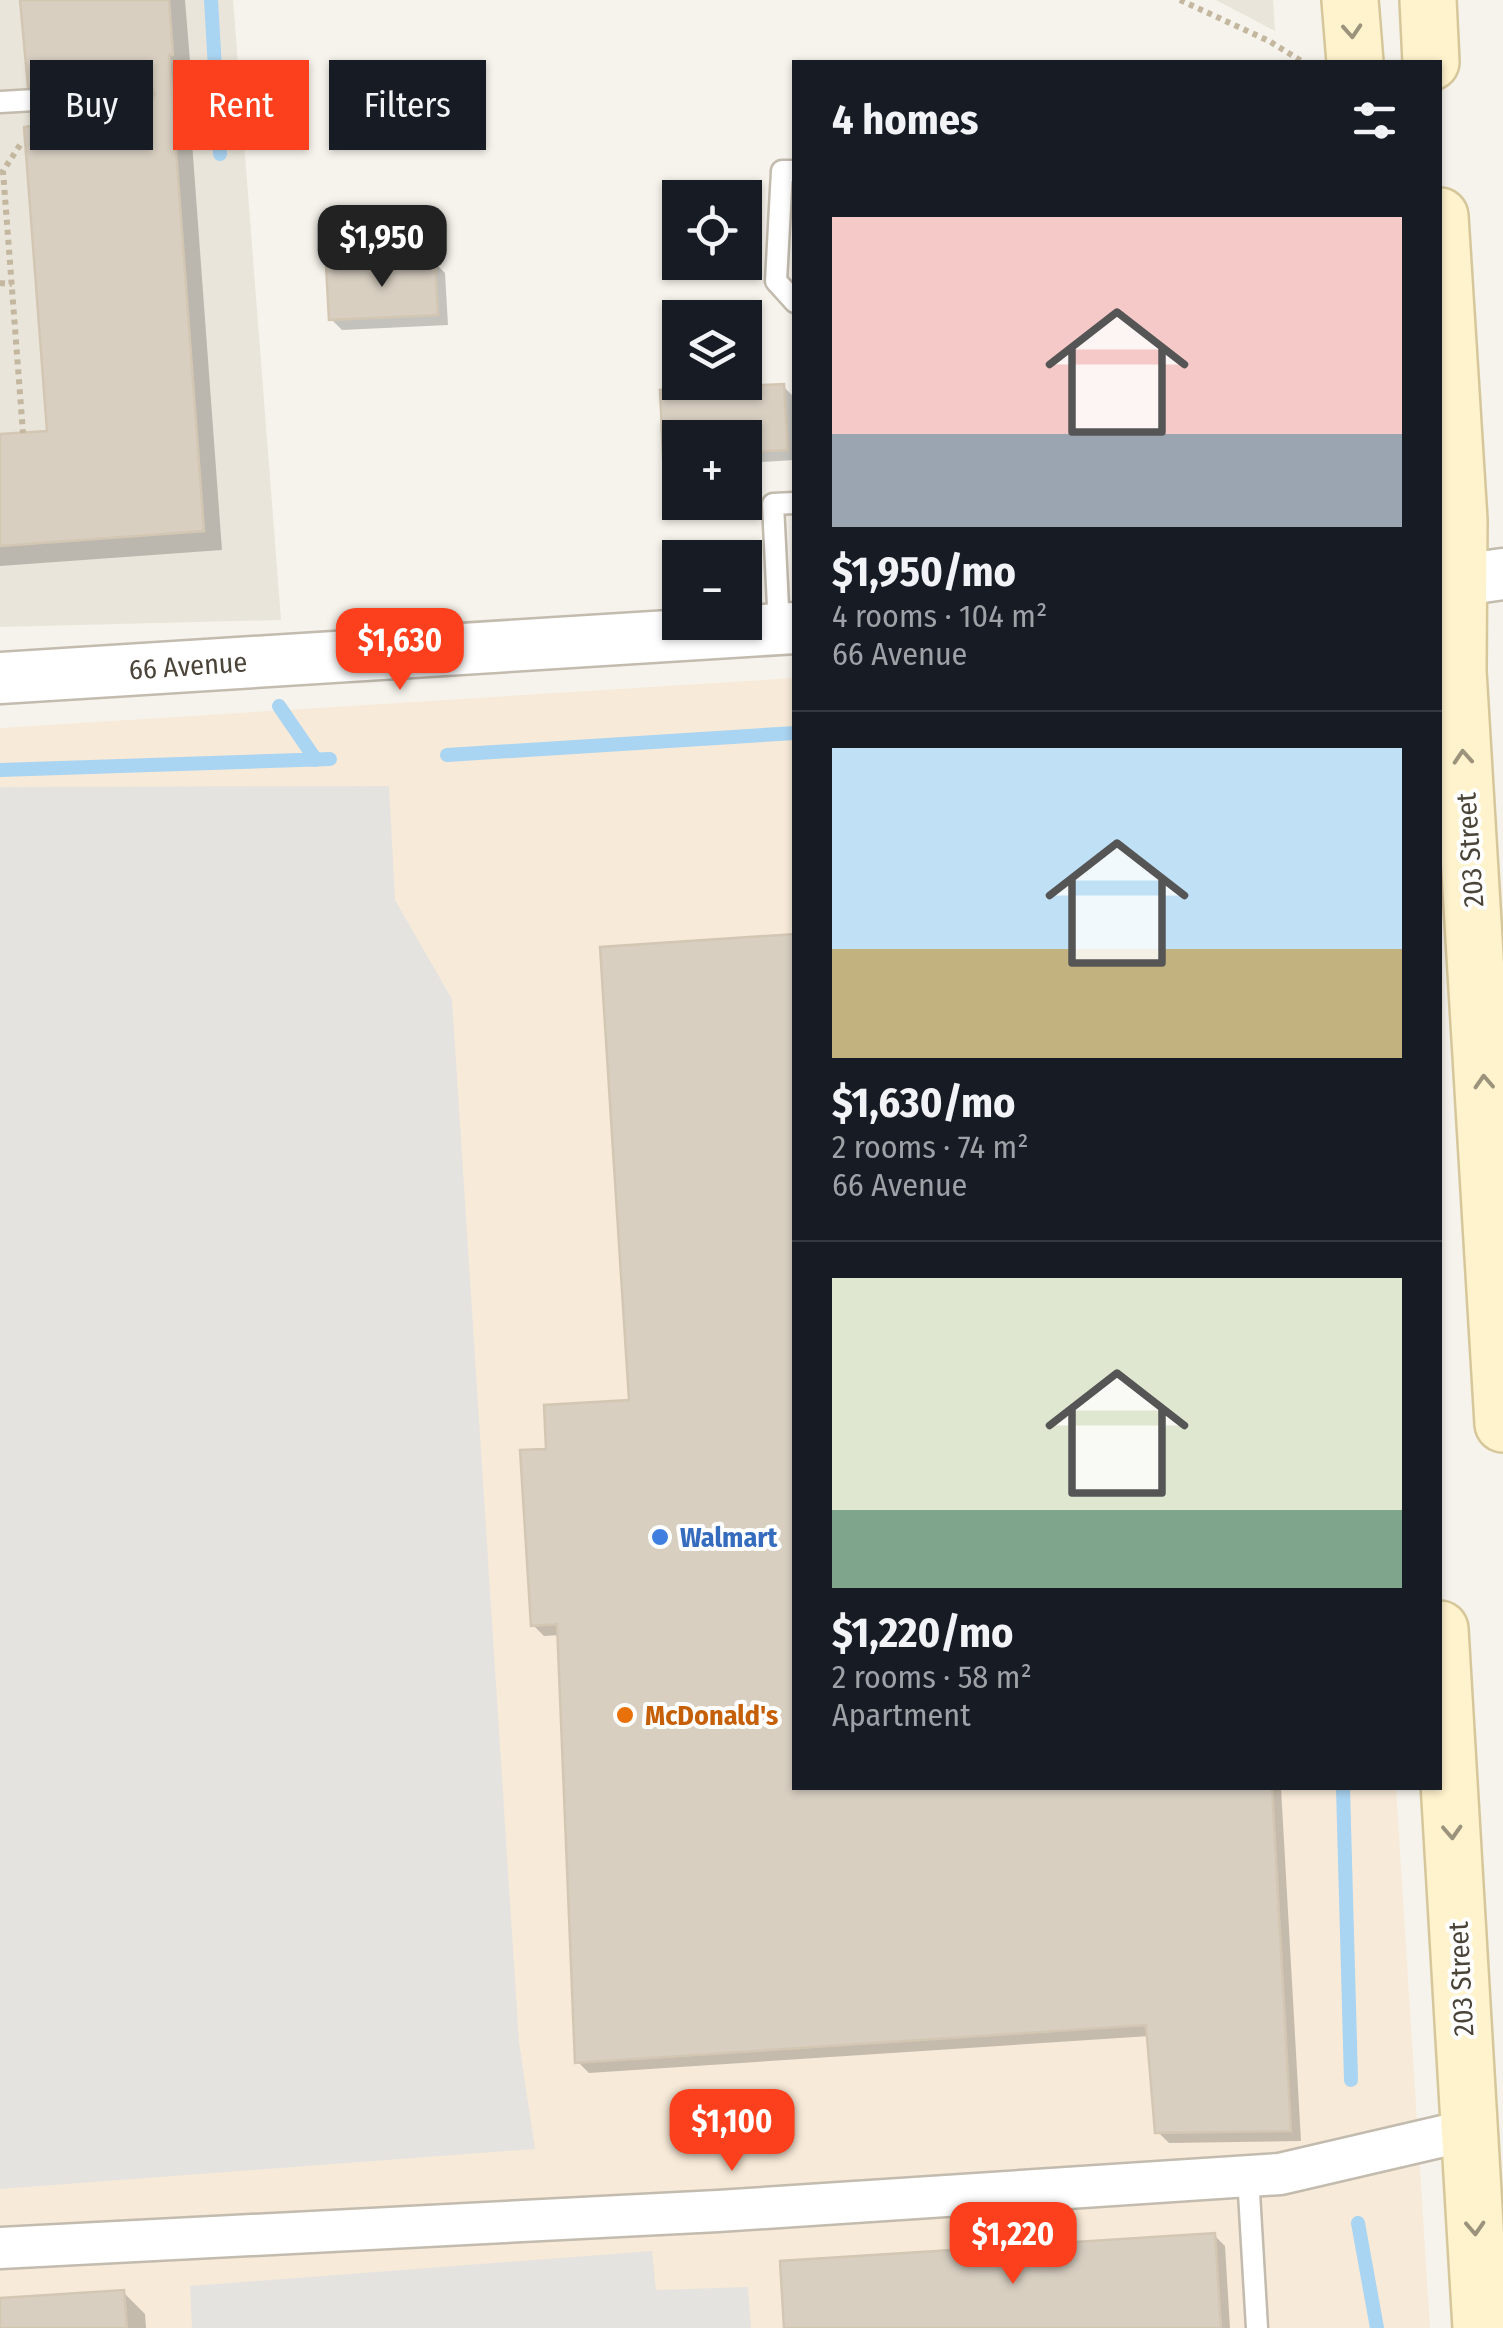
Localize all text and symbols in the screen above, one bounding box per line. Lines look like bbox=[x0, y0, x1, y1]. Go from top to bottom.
one-way arrow bbox=[1341, 24, 1363, 40]
chip: Buy bbox=[30, 60, 153, 150]
chip: Rent bbox=[173, 60, 309, 150]
chip: Filters bbox=[329, 60, 486, 150]
icon: filters bbox=[1347, 93, 1402, 148]
text: 4 homes bbox=[832, 95, 979, 145]
map controls bbox=[662, 180, 762, 640]
button: locate bbox=[662, 180, 762, 280]
pin: $1,950 bbox=[301, 205, 463, 290]
text: $1,950 bbox=[340, 218, 424, 256]
icon: home bbox=[1027, 282, 1207, 462]
button: layers bbox=[662, 300, 762, 400]
button: + bbox=[662, 420, 762, 520]
button: − bbox=[662, 540, 762, 640]
text: $1,950/mo bbox=[832, 547, 1016, 597]
text: 4 rooms · 104 m² bbox=[832, 597, 1047, 635]
pin: $1,630 bbox=[319, 608, 481, 693]
text: $1,630 bbox=[358, 621, 442, 659]
text: 66 Avenue bbox=[832, 635, 967, 673]
street label: 66 Avenue bbox=[128, 645, 248, 687]
one-way arrow bbox=[1453, 749, 1475, 765]
street label: 203 Street bbox=[1449, 791, 1490, 908]
icon: home bbox=[1027, 813, 1207, 993]
one-way arrow bbox=[1474, 1073, 1495, 1089]
text: $1,630/mo bbox=[832, 1078, 1016, 1128]
text: 2 rooms · 74 m² bbox=[832, 1128, 1029, 1166]
text: 66 Avenue bbox=[832, 1166, 967, 1204]
icon: home bbox=[1027, 1343, 1207, 1523]
place label: Walmart bbox=[680, 1521, 779, 1554]
marker: Walmart bbox=[649, 1526, 671, 1548]
text: $1,220/mo bbox=[832, 1608, 1013, 1658]
text: 2 rooms · 58 m² bbox=[832, 1658, 1032, 1696]
text: Apartment bbox=[832, 1696, 971, 1734]
place label: McDonald's bbox=[645, 1699, 778, 1732]
marker: McDonald's bbox=[614, 1704, 636, 1726]
one-way arrow bbox=[1441, 1824, 1462, 1840]
street label: 203 Street bbox=[1441, 1920, 1480, 2037]
pin: $1,100 bbox=[651, 2089, 813, 2174]
text: $1,100 bbox=[692, 2102, 772, 2140]
pin: $1,220 bbox=[932, 2202, 1094, 2287]
text: $1,220 bbox=[972, 2215, 1054, 2253]
one-way arrow bbox=[1464, 2220, 1485, 2236]

